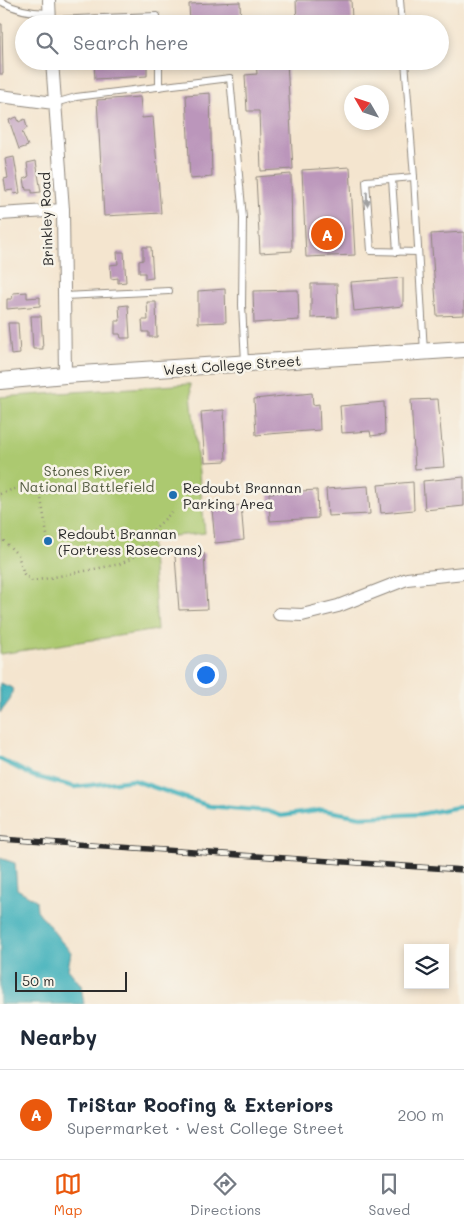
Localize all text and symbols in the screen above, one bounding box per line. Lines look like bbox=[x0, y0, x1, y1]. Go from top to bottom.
search box bbox=[15, 15, 449, 70]
icon: search bbox=[33, 29, 61, 57]
text: Search here bbox=[73, 30, 189, 55]
north arrow bbox=[344, 85, 389, 130]
street label: Brinkley Road bbox=[35, 172, 57, 266]
one-way arrow bbox=[363, 191, 371, 207]
pin: A bbox=[311, 215, 343, 253]
street label: West College Street bbox=[162, 351, 302, 379]
park label: Stones River National Battlefield bbox=[20, 461, 155, 496]
place label: Redoubt Brannan Parking Area bbox=[183, 478, 301, 513]
marker: Redoubt Brannan Parking Area bbox=[167, 489, 179, 501]
place label: Redoubt Brannan (Fortress Rosecrans) bbox=[58, 524, 202, 559]
marker: Redoubt Brannan (Fortress Rosecrans) bbox=[42, 535, 54, 547]
your location bbox=[193, 662, 219, 688]
map controls bbox=[404, 944, 449, 989]
button: layers bbox=[404, 944, 449, 989]
scale bar bbox=[15, 969, 128, 992]
text: 50 m bbox=[22, 971, 54, 990]
text: Nearby bbox=[20, 1023, 97, 1050]
text: TriStar Roofing & Exteriors bbox=[67, 1092, 333, 1117]
text: A bbox=[30, 1104, 42, 1125]
text: 200 m bbox=[397, 1104, 444, 1125]
text: Supermarket · West College Street bbox=[67, 1117, 344, 1138]
tab: Map bbox=[54, 1170, 82, 1219]
tab: Directions bbox=[190, 1170, 261, 1219]
tab: Saved bbox=[369, 1170, 410, 1219]

